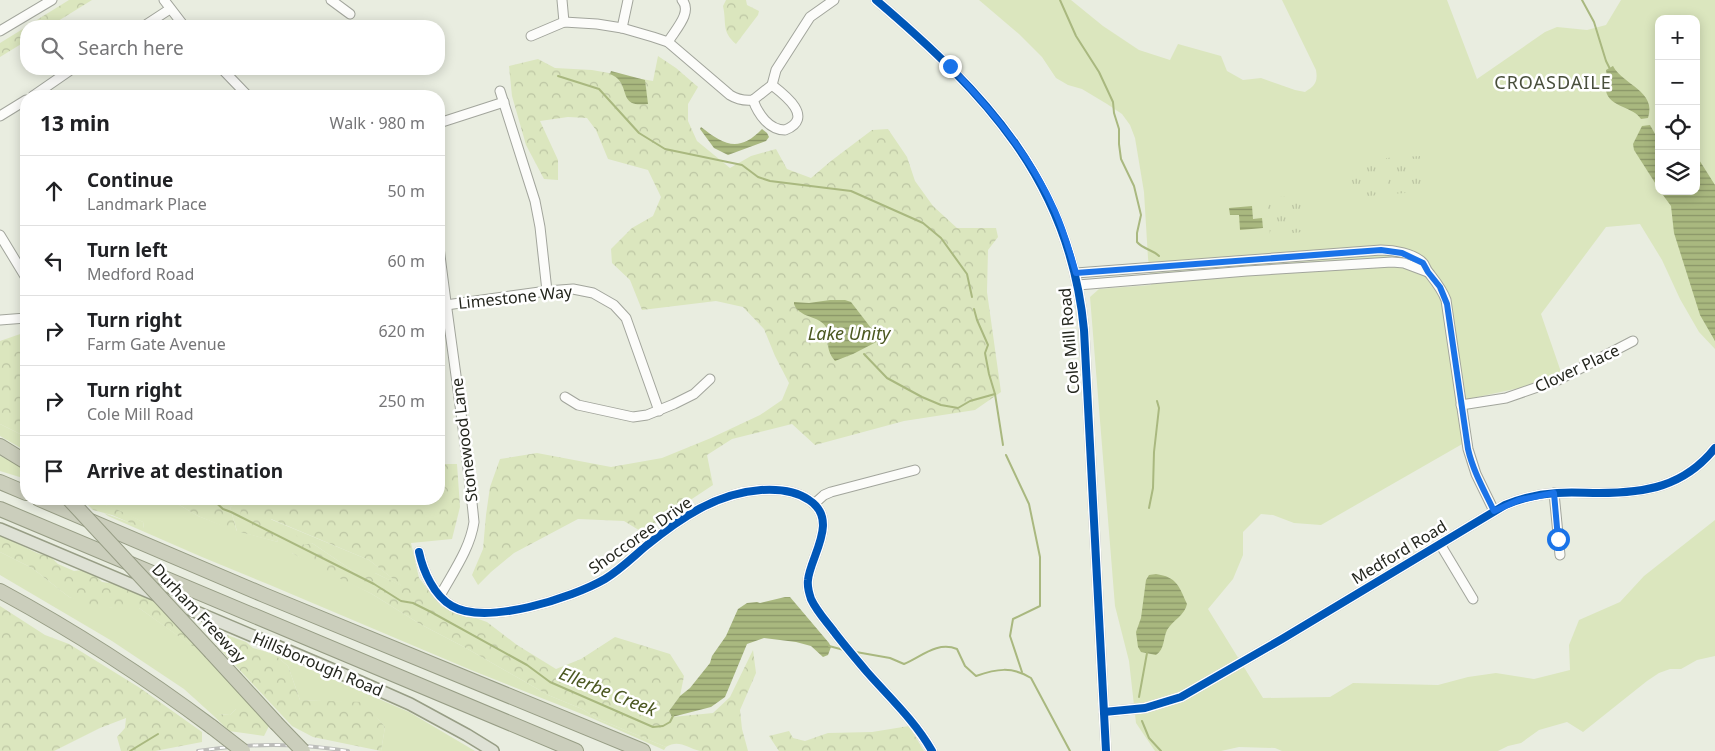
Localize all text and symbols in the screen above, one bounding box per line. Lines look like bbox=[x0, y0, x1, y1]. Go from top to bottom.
map controls bbox=[1655, 15, 1700, 195]
button: + bbox=[1655, 15, 1700, 60]
search box bbox=[20, 20, 445, 75]
icon: search bbox=[38, 34, 66, 62]
text: Search here bbox=[78, 35, 184, 61]
route end bbox=[939, 55, 962, 78]
button: − bbox=[1655, 60, 1700, 105]
district label: CROASDAILE bbox=[1494, 70, 1612, 94]
button: locate bbox=[1655, 105, 1700, 150]
text: 13 min bbox=[40, 109, 110, 137]
text: Walk · 980 m bbox=[330, 112, 425, 134]
button: layers bbox=[1655, 150, 1700, 195]
text: Continue bbox=[87, 167, 173, 193]
icon: ahead bbox=[40, 177, 68, 205]
text: 50 m bbox=[388, 180, 425, 202]
text: Landmark Place bbox=[87, 193, 207, 215]
text: Turn left bbox=[87, 237, 168, 263]
icon: left bbox=[40, 247, 68, 275]
text: 60 m bbox=[388, 250, 425, 272]
text: Medford Road bbox=[87, 263, 194, 285]
street label: Limestone Way bbox=[457, 280, 574, 314]
street label: Cole Mill Road bbox=[1053, 287, 1085, 395]
text: Turn right bbox=[87, 307, 182, 333]
icon: right bbox=[40, 317, 68, 345]
text: 620 m bbox=[378, 320, 425, 342]
water label: Lake Unity bbox=[808, 321, 892, 345]
text: Farm Gate Avenue bbox=[87, 333, 226, 355]
street label: Clover Place bbox=[1531, 339, 1623, 397]
text: Turn right bbox=[87, 377, 182, 403]
street label: Stonewood Lane bbox=[445, 377, 483, 503]
icon: right bbox=[40, 387, 68, 415]
text: 250 m bbox=[378, 390, 425, 412]
text: Cole Mill Road bbox=[87, 403, 194, 425]
icon: arrive bbox=[40, 457, 68, 485]
text: Arrive at destination bbox=[87, 458, 283, 484]
street label: Shoccoree Drive bbox=[584, 491, 696, 579]
street label: Medford Road bbox=[1347, 515, 1451, 589]
route start bbox=[1547, 528, 1570, 551]
street label: Durham Freeway bbox=[147, 559, 251, 668]
street label: Hillsborough Road bbox=[249, 627, 387, 701]
water label: Ellerbe Creek bbox=[556, 661, 661, 722]

